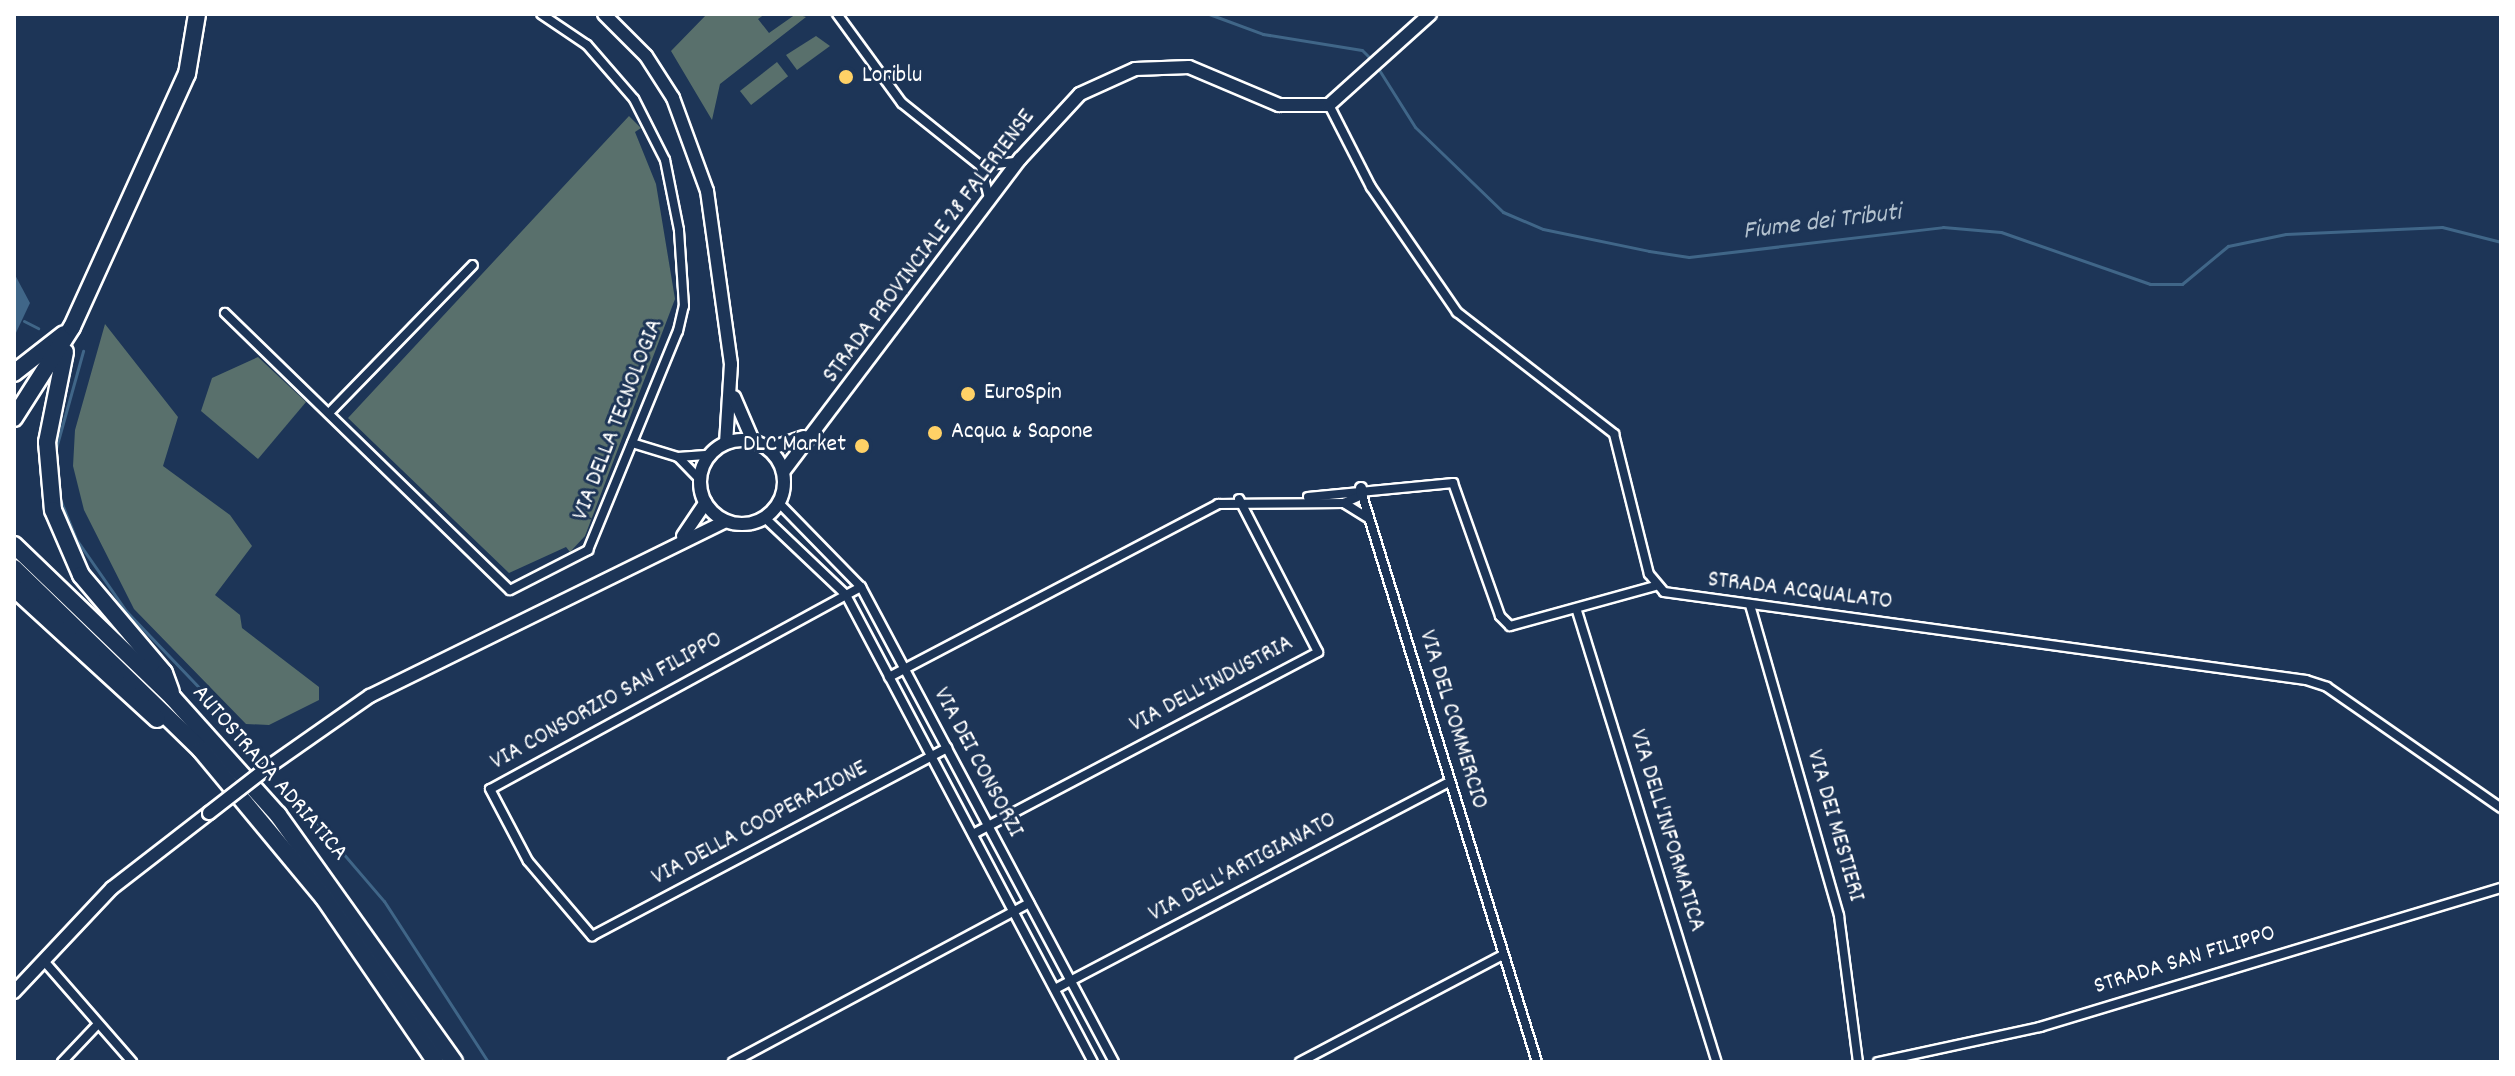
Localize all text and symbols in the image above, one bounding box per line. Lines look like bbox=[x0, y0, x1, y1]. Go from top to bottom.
place label: Loriblu bbox=[862, 63, 922, 91]
marker: Loriblu bbox=[837, 68, 855, 86]
street label: STRADA PROVINCIALE 28 FALERIENSE bbox=[818, 104, 1042, 390]
water label: Fiume dei Tributi bbox=[1741, 198, 1903, 248]
street label: VIA DELLA TECNOLOGIA bbox=[567, 315, 671, 525]
place label: EuroSpin bbox=[984, 380, 1062, 408]
marker: EuroSpin bbox=[959, 385, 977, 403]
place label: Acqua & Sapone bbox=[951, 419, 1093, 447]
marker: Acqua & Sapone bbox=[926, 424, 944, 442]
place label: DLC Market bbox=[743, 432, 846, 460]
marker: DLC Market bbox=[853, 437, 871, 455]
street label: STRADA ACQUALATO bbox=[1706, 566, 1894, 618]
street label: VIA CONSORZIO SAN FILIPPO bbox=[486, 626, 728, 778]
street label: VIA DEL COMMERCIO bbox=[1411, 627, 1493, 813]
street label: VIA DELL'INDUSTRIA bbox=[1125, 630, 1299, 740]
street label: AUTOSTRADA ADRIATICA bbox=[185, 680, 353, 868]
street label: VIA DEI CONSORZI bbox=[925, 683, 1029, 843]
street label: VIA DELL'INFORMATICA bbox=[1622, 726, 1710, 936]
street label: VIA DEI MESTIERI bbox=[1799, 747, 1869, 905]
street label: VIA DELLA COOPERAZIONE bbox=[647, 755, 873, 893]
street label: VIA DELL'ARTIGIANATO bbox=[1144, 806, 1342, 930]
street label: STRADA SAN FILIPPO bbox=[2091, 920, 2279, 1002]

